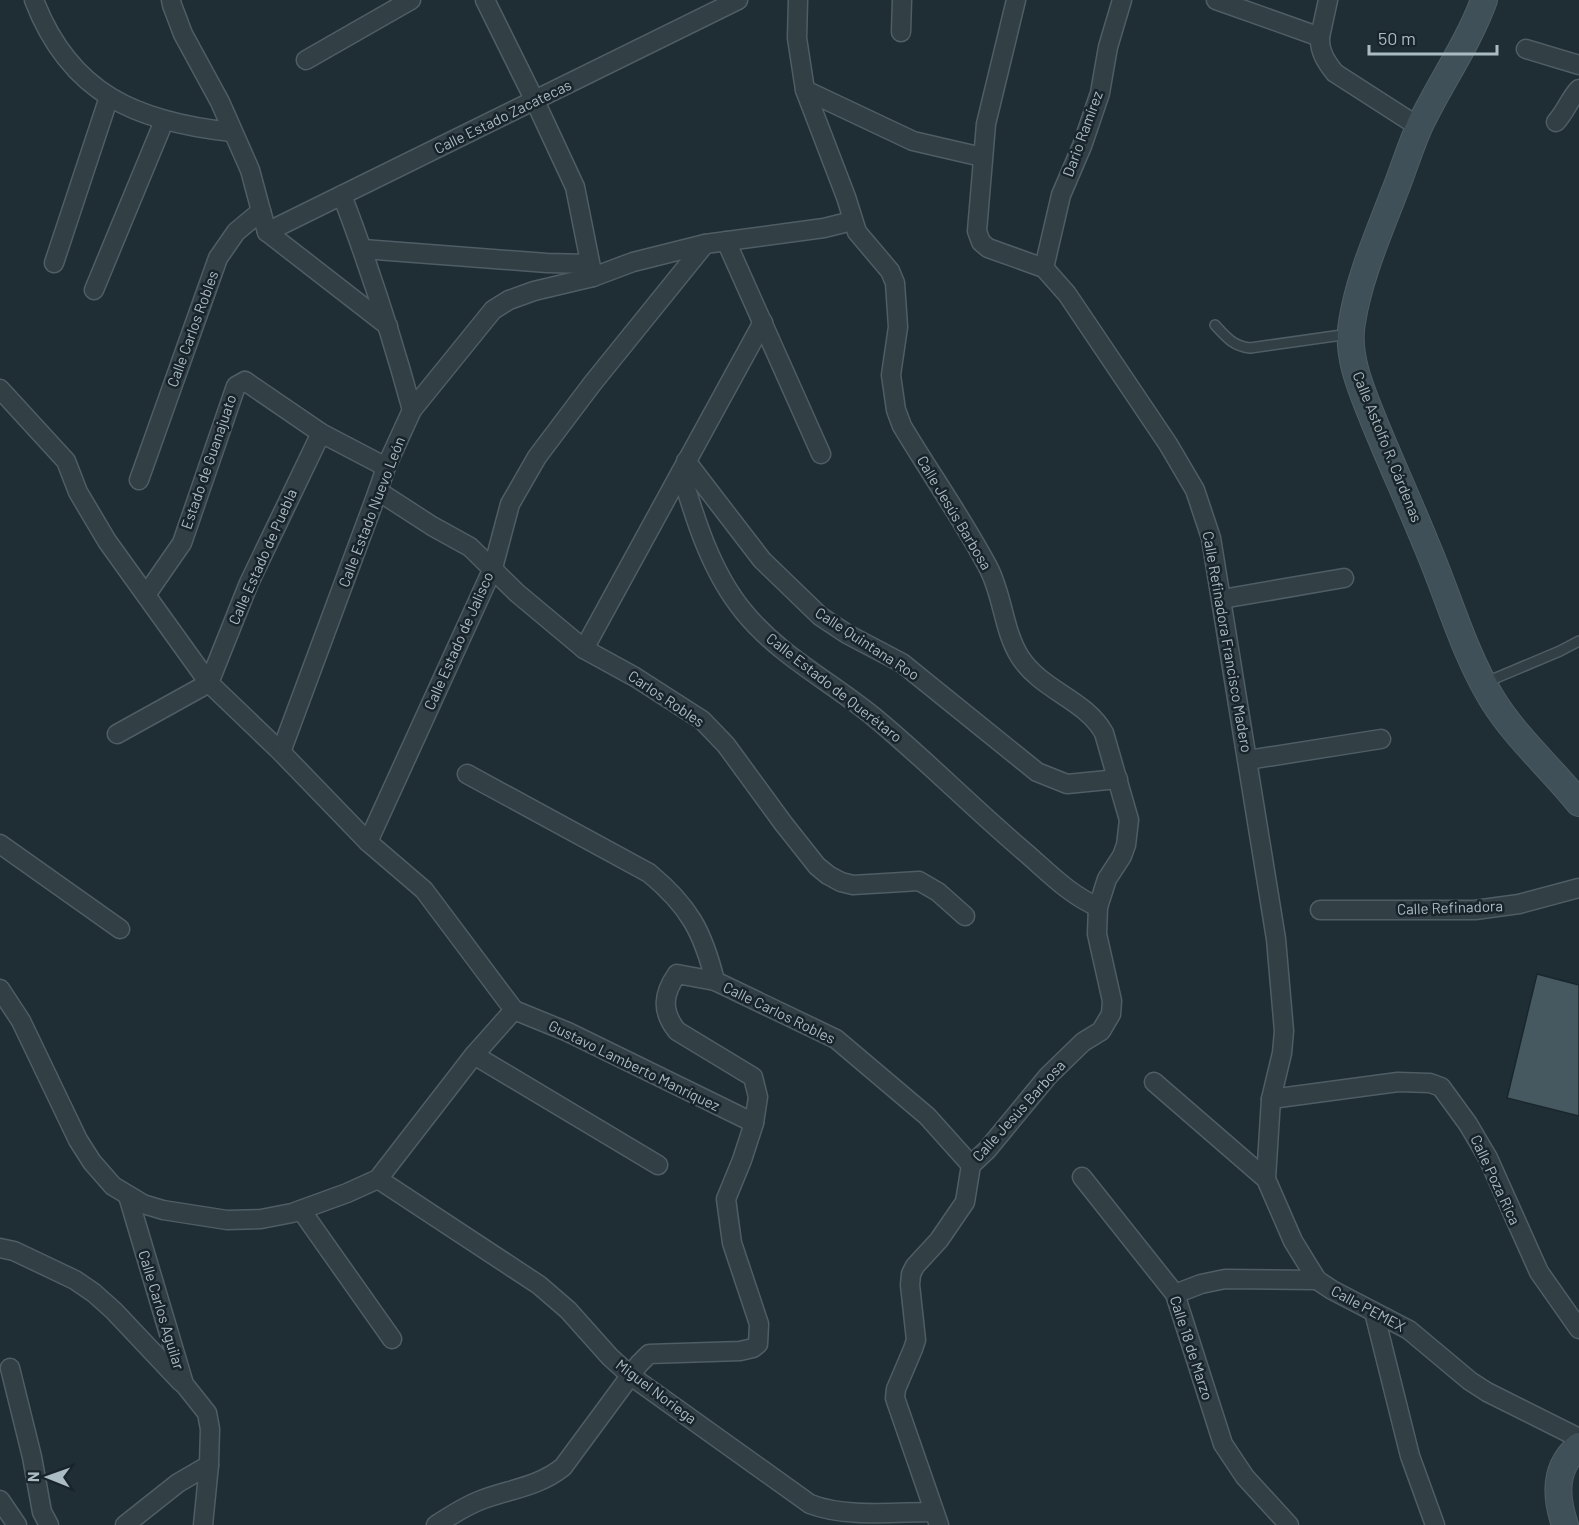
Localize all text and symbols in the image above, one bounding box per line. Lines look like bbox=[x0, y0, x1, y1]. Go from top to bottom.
scale bar bbox=[1369, 18, 1496, 56]
text: 50 m bbox=[1378, 27, 1416, 49]
street label: Calle Estado Zacatecas bbox=[431, 75, 574, 157]
street label: Dario Ramírez bbox=[1058, 88, 1106, 179]
street label: Calle Carlos Robles bbox=[163, 268, 221, 389]
street label: Calle Astolfo R. Cárdenas bbox=[1349, 369, 1426, 525]
street label: Estado de Guanajuato bbox=[177, 392, 240, 531]
street label: Calle Estado Nuevo León bbox=[334, 434, 408, 590]
street label: Calle Jesús Barbosa bbox=[914, 452, 996, 573]
street label: Calle Estado de Puebla bbox=[224, 486, 300, 627]
street label: Calle Refinadora Francisco Madero bbox=[1200, 530, 1256, 754]
street label: Calle Estado de Jalisco bbox=[420, 569, 497, 712]
street label: Calle Quintana Roo bbox=[812, 603, 923, 684]
street label: Calle Estado de Querétaro bbox=[763, 629, 906, 746]
street label: Carlos Robles bbox=[625, 666, 708, 730]
street label: Calle Refinadora bbox=[1397, 896, 1503, 918]
street label: Calle Carlos Robles bbox=[720, 977, 838, 1047]
street label: Gustavo Lamberto Manríquez bbox=[546, 1016, 723, 1115]
street label: Calle Jesús Barbosa bbox=[968, 1056, 1068, 1165]
street label: Calle Poza Rica bbox=[1467, 1132, 1525, 1227]
street label: Calle Carlos Aguilar bbox=[135, 1248, 189, 1372]
street label: Calle PEMEX bbox=[1328, 1281, 1409, 1335]
street label: Calle 18 de Marzo bbox=[1167, 1293, 1217, 1402]
street label: Miguel Noriega bbox=[613, 1355, 700, 1427]
north arrow bbox=[18, 1447, 78, 1507]
text: N bbox=[23, 1471, 42, 1482]

